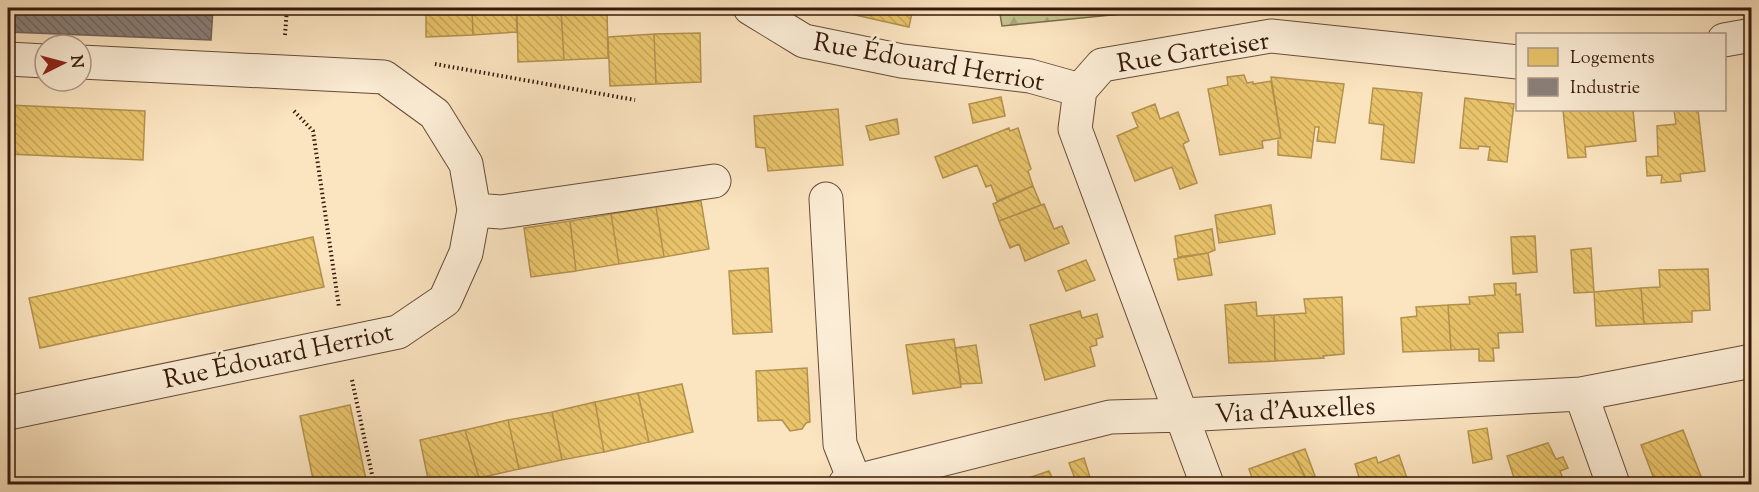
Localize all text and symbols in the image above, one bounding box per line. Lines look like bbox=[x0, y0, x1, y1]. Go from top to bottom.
street label: Rue Garteiser bbox=[1115, 23, 1272, 84]
street label: Rue Édouard Herriot bbox=[810, 25, 1047, 102]
north arrow bbox=[33, 33, 93, 93]
legend bbox=[1516, 33, 1726, 111]
text: Logements bbox=[1570, 46, 1655, 72]
text: N bbox=[63, 54, 88, 69]
text: Industrie bbox=[1570, 76, 1640, 102]
street label: Rue Édouard Herriot bbox=[160, 315, 397, 400]
street label: Via d'Auxelles bbox=[1214, 389, 1376, 434]

